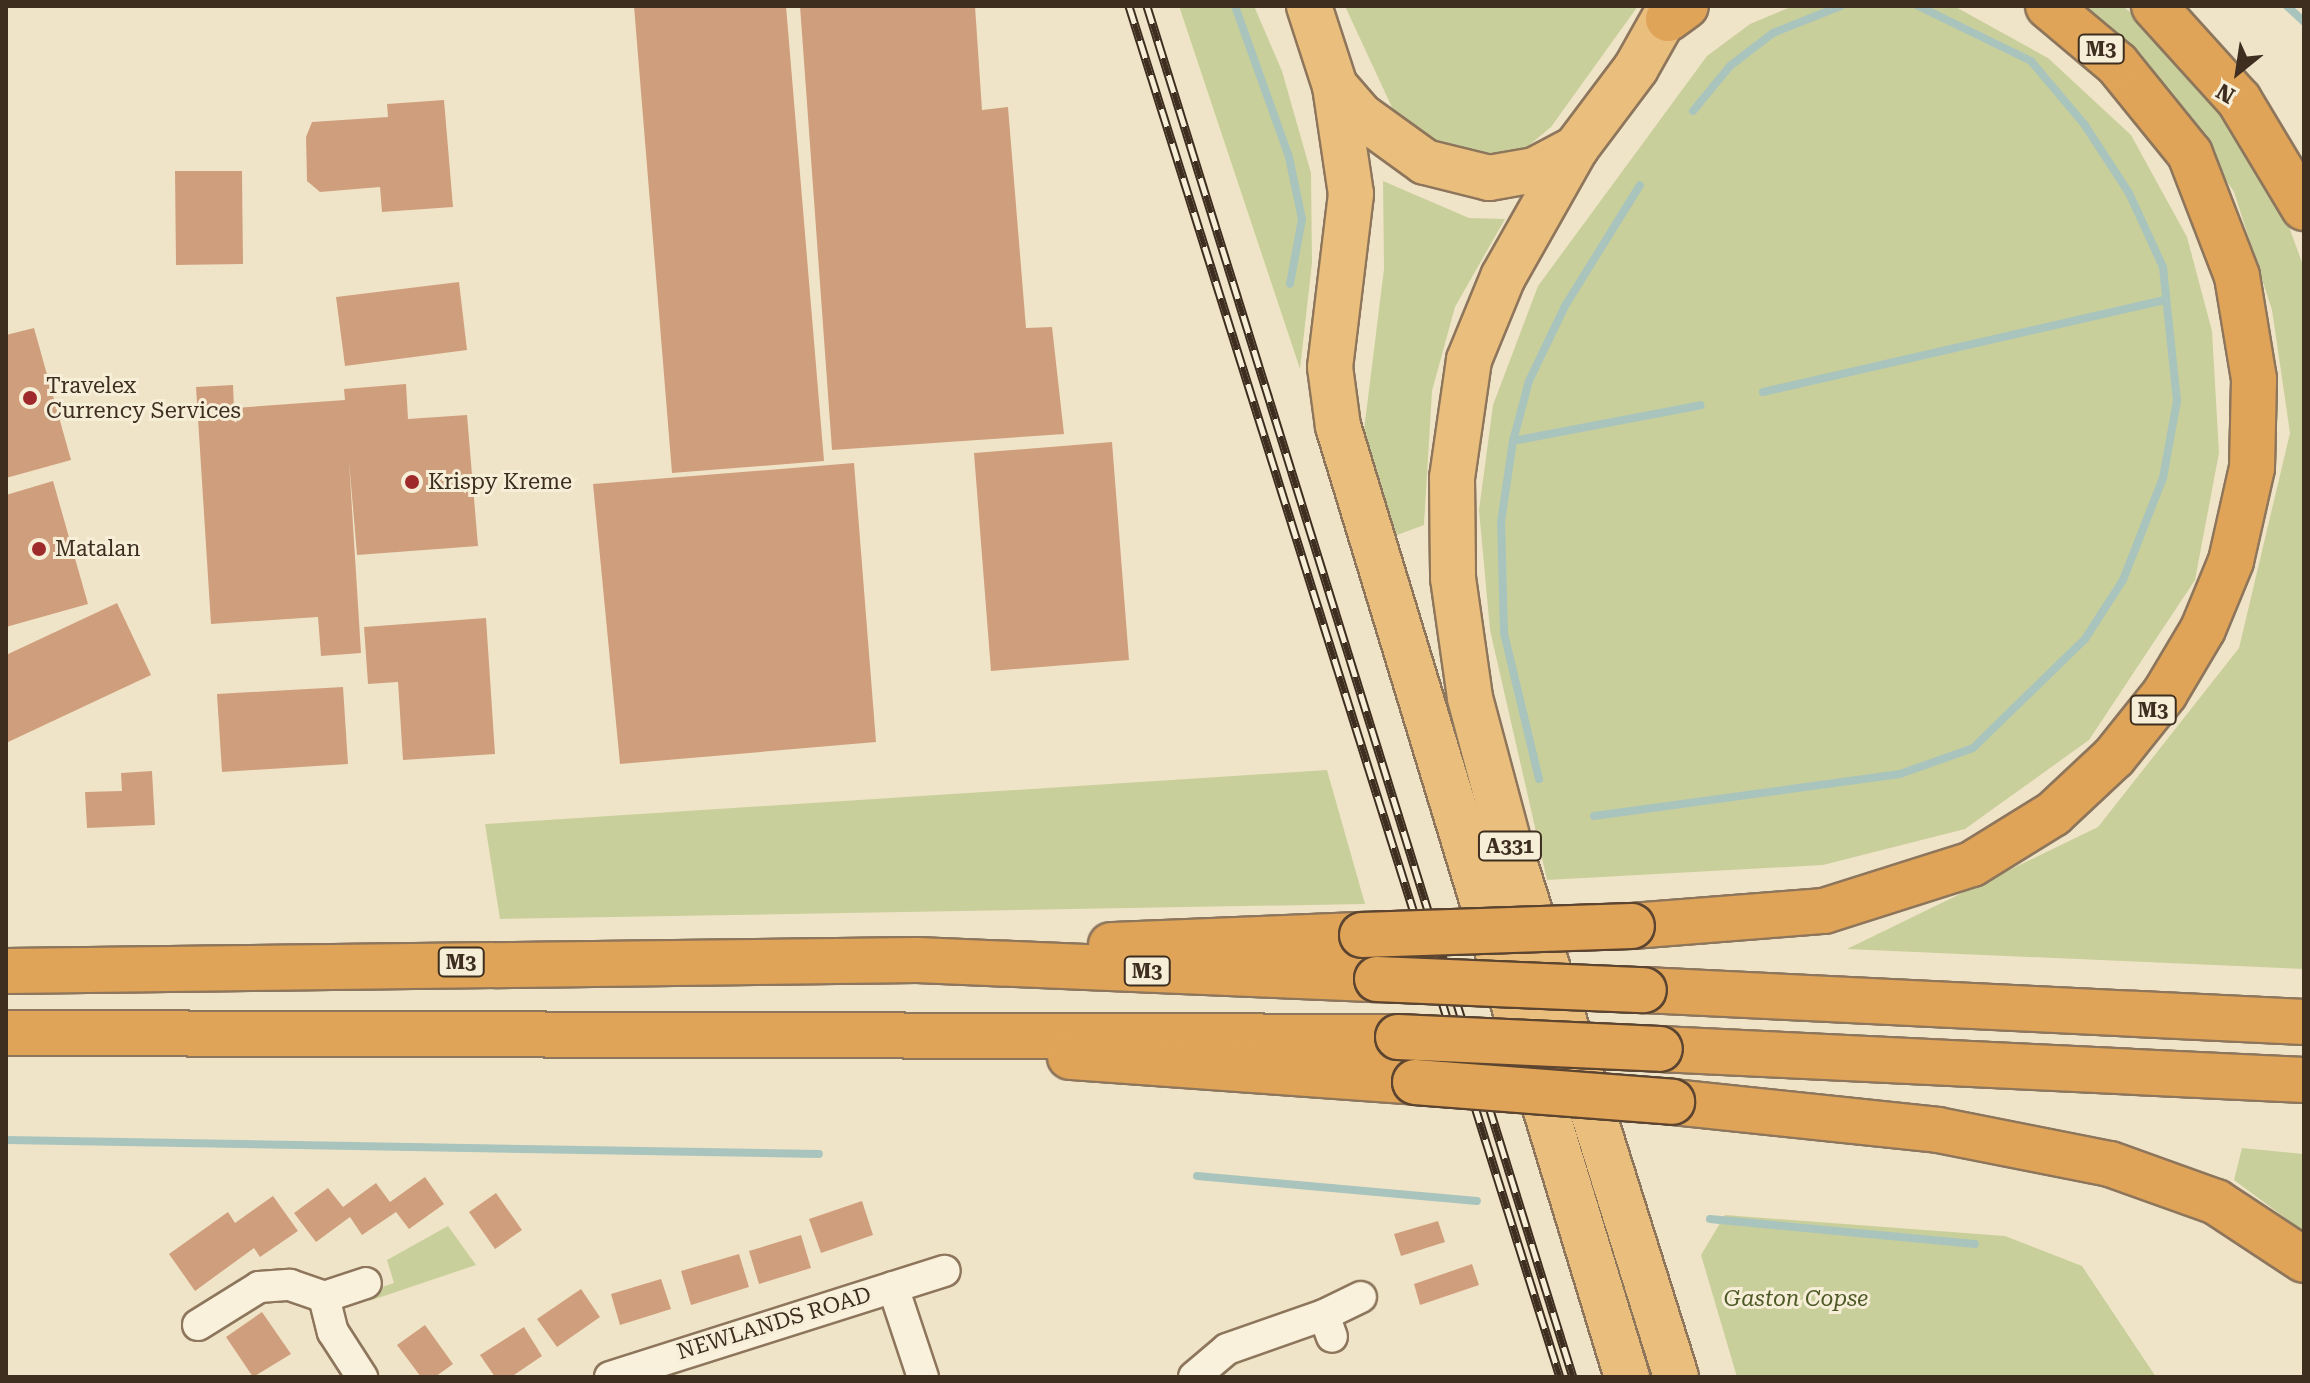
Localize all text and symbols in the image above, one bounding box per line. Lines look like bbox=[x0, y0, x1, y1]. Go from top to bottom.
north arrow bbox=[2198, 32, 2278, 112]
road number: M3 bbox=[2077, 33, 2125, 65]
text: N bbox=[2212, 78, 2239, 108]
place label: Travelex Currency Services bbox=[46, 372, 241, 424]
marker: Travelex Currency Services bbox=[21, 389, 39, 407]
place label: Krispy Kreme bbox=[428, 469, 572, 495]
marker: Krispy Kreme bbox=[403, 473, 421, 491]
place label: Matalan bbox=[55, 536, 140, 562]
marker: Matalan bbox=[30, 540, 48, 558]
road number: M3 bbox=[2129, 694, 2177, 726]
road number: A331 bbox=[1476, 830, 1544, 862]
road number: M3 bbox=[437, 946, 485, 978]
road number: M3 bbox=[1123, 955, 1171, 987]
street label: NEWLANDS ROAD bbox=[674, 1281, 874, 1365]
park label: Gaston Copse bbox=[1724, 1286, 1868, 1312]

